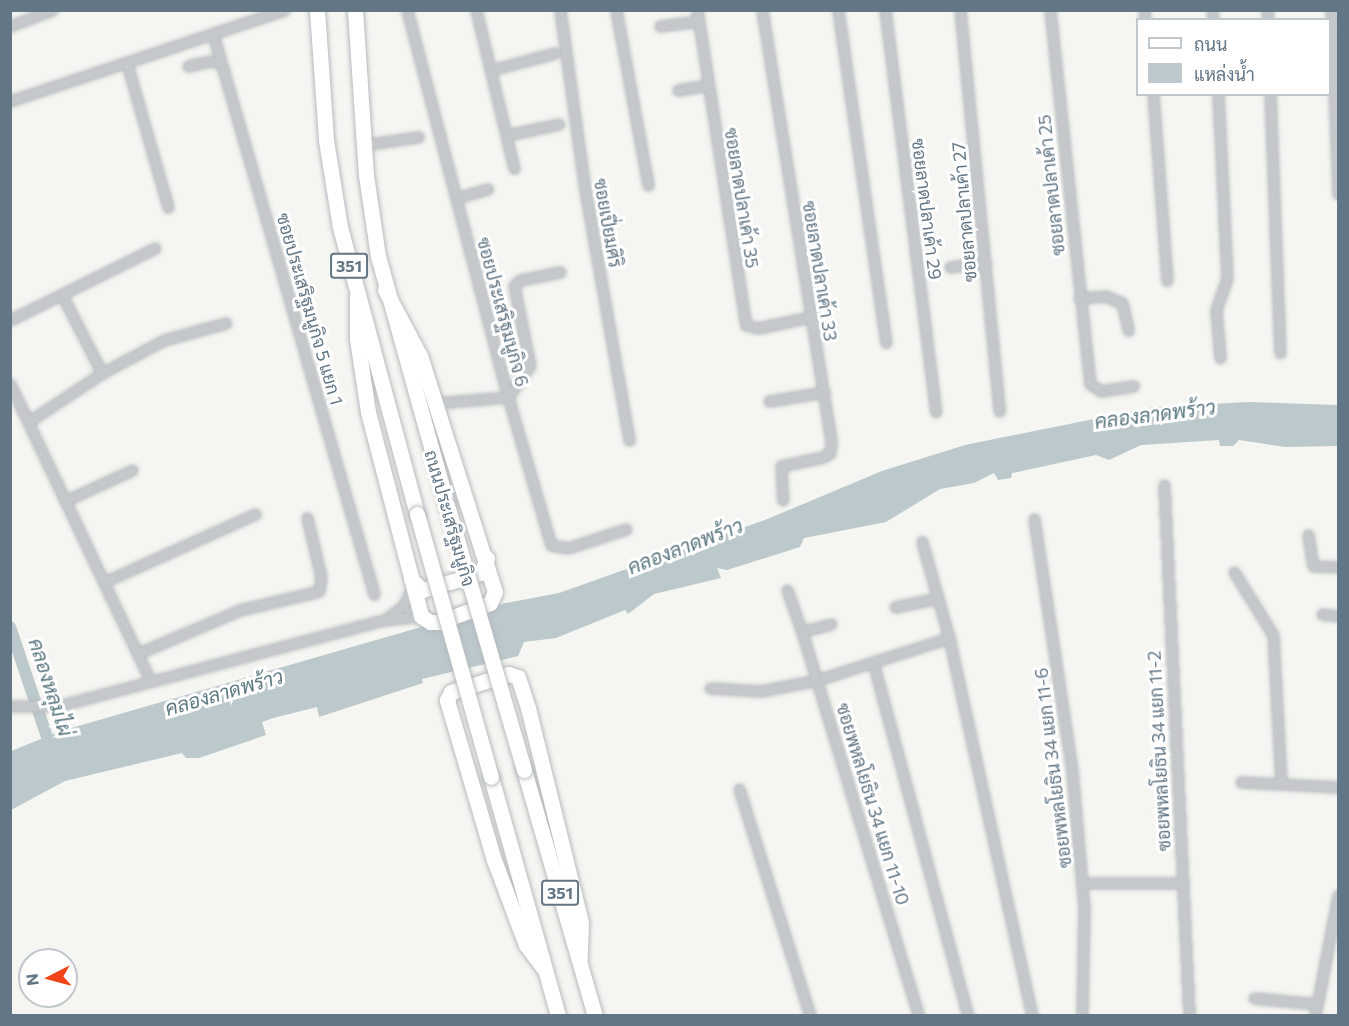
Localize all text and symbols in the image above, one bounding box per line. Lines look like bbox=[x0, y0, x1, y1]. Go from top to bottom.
legend bbox=[1136, 18, 1331, 96]
text: ถนน bbox=[1194, 33, 1227, 55]
text: แหล่งน้ำ bbox=[1194, 63, 1255, 85]
street label: ซอยลาดปลาเค้า 25 bbox=[1033, 113, 1069, 257]
street label: ซอยลาดปลาเค้า 35 bbox=[720, 126, 764, 270]
street label: ซอยลาดปลาเค้า 29 bbox=[908, 137, 946, 281]
street label: ซอยลาดปลาเค้า 27 bbox=[947, 141, 981, 283]
street label: ซอยเปี่ยมศิริ bbox=[590, 177, 626, 269]
street label: ซอยลาดปลาเค้า 33 bbox=[798, 199, 842, 343]
street label: ซอยประเสริฐมนูกิจ 5 แยก 1 bbox=[272, 210, 348, 408]
street label: ซอยประเสริฐมนูกิจ 6 bbox=[473, 235, 533, 389]
road number: 351 bbox=[330, 253, 368, 279]
water label: คลองลาดพร้าว bbox=[1093, 395, 1217, 433]
street label: ถนนประเสริฐมนูกิจ bbox=[420, 447, 480, 589]
water label: คลองลาดพร้าว bbox=[624, 513, 746, 579]
water label: คลองหลุมไผ่ bbox=[24, 635, 78, 739]
street label: ซอยพหลโยธิน 34 แยก 11-2 bbox=[1143, 650, 1175, 852]
water label: คลองลาดพร้าว bbox=[162, 664, 286, 720]
street label: ซอยพหลโยธิน 34 แยก 11-6 bbox=[1030, 667, 1076, 869]
street label: ซอยพหลโยธิน 34 แยก 11-10 bbox=[832, 700, 914, 908]
road number: 351 bbox=[540, 880, 580, 906]
north arrow bbox=[18, 948, 78, 1008]
text: N bbox=[22, 973, 42, 987]

